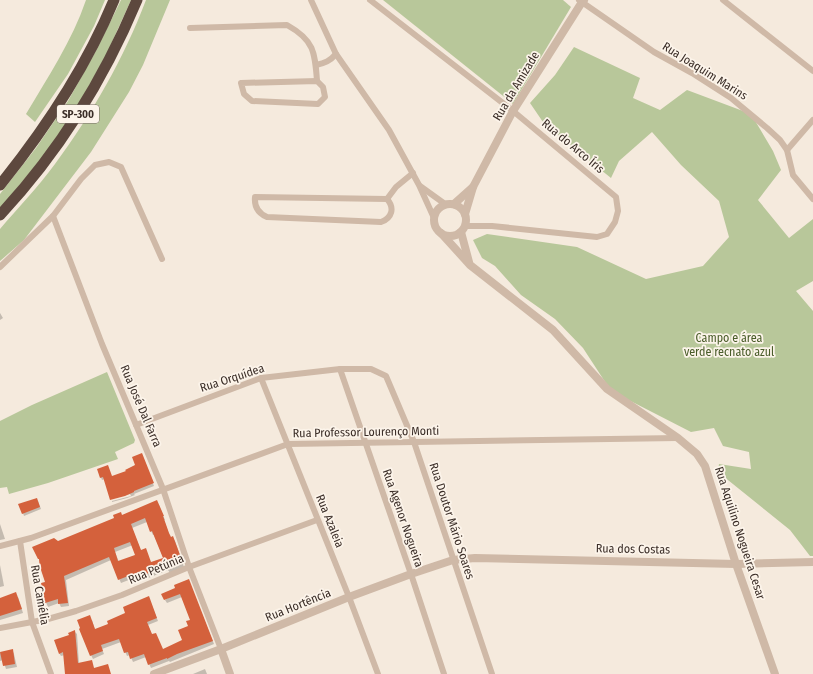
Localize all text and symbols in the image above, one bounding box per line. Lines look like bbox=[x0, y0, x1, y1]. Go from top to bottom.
street label: Rua Joaquim Marins bbox=[660, 39, 750, 103]
street label: Rua da Amizade bbox=[490, 49, 542, 123]
road number: SP-300 bbox=[57, 105, 99, 123]
street label: Rua do Arco Íris bbox=[539, 115, 608, 176]
park label: Campo e área verde recnato azul bbox=[684, 331, 774, 359]
street label: Rua Orquídea bbox=[198, 361, 266, 395]
street label: Rua José Dal Farra bbox=[117, 363, 165, 449]
street label: Rua Professor Lourenço Monti bbox=[293, 424, 439, 440]
street label: Rua Doutor Mário Soares bbox=[427, 461, 477, 581]
street label: Rua Aquilino Nogueira Cesar bbox=[712, 465, 768, 602]
street label: Rua Agenor Nogueira bbox=[380, 467, 426, 569]
street label: Rua Azaleia bbox=[313, 492, 347, 550]
street label: Rua dos Costas bbox=[596, 541, 670, 557]
street label: Rua Petúnia bbox=[126, 551, 186, 587]
street label: Rua Camélia bbox=[28, 564, 52, 626]
street label: Rua Hortência bbox=[263, 585, 333, 624]

